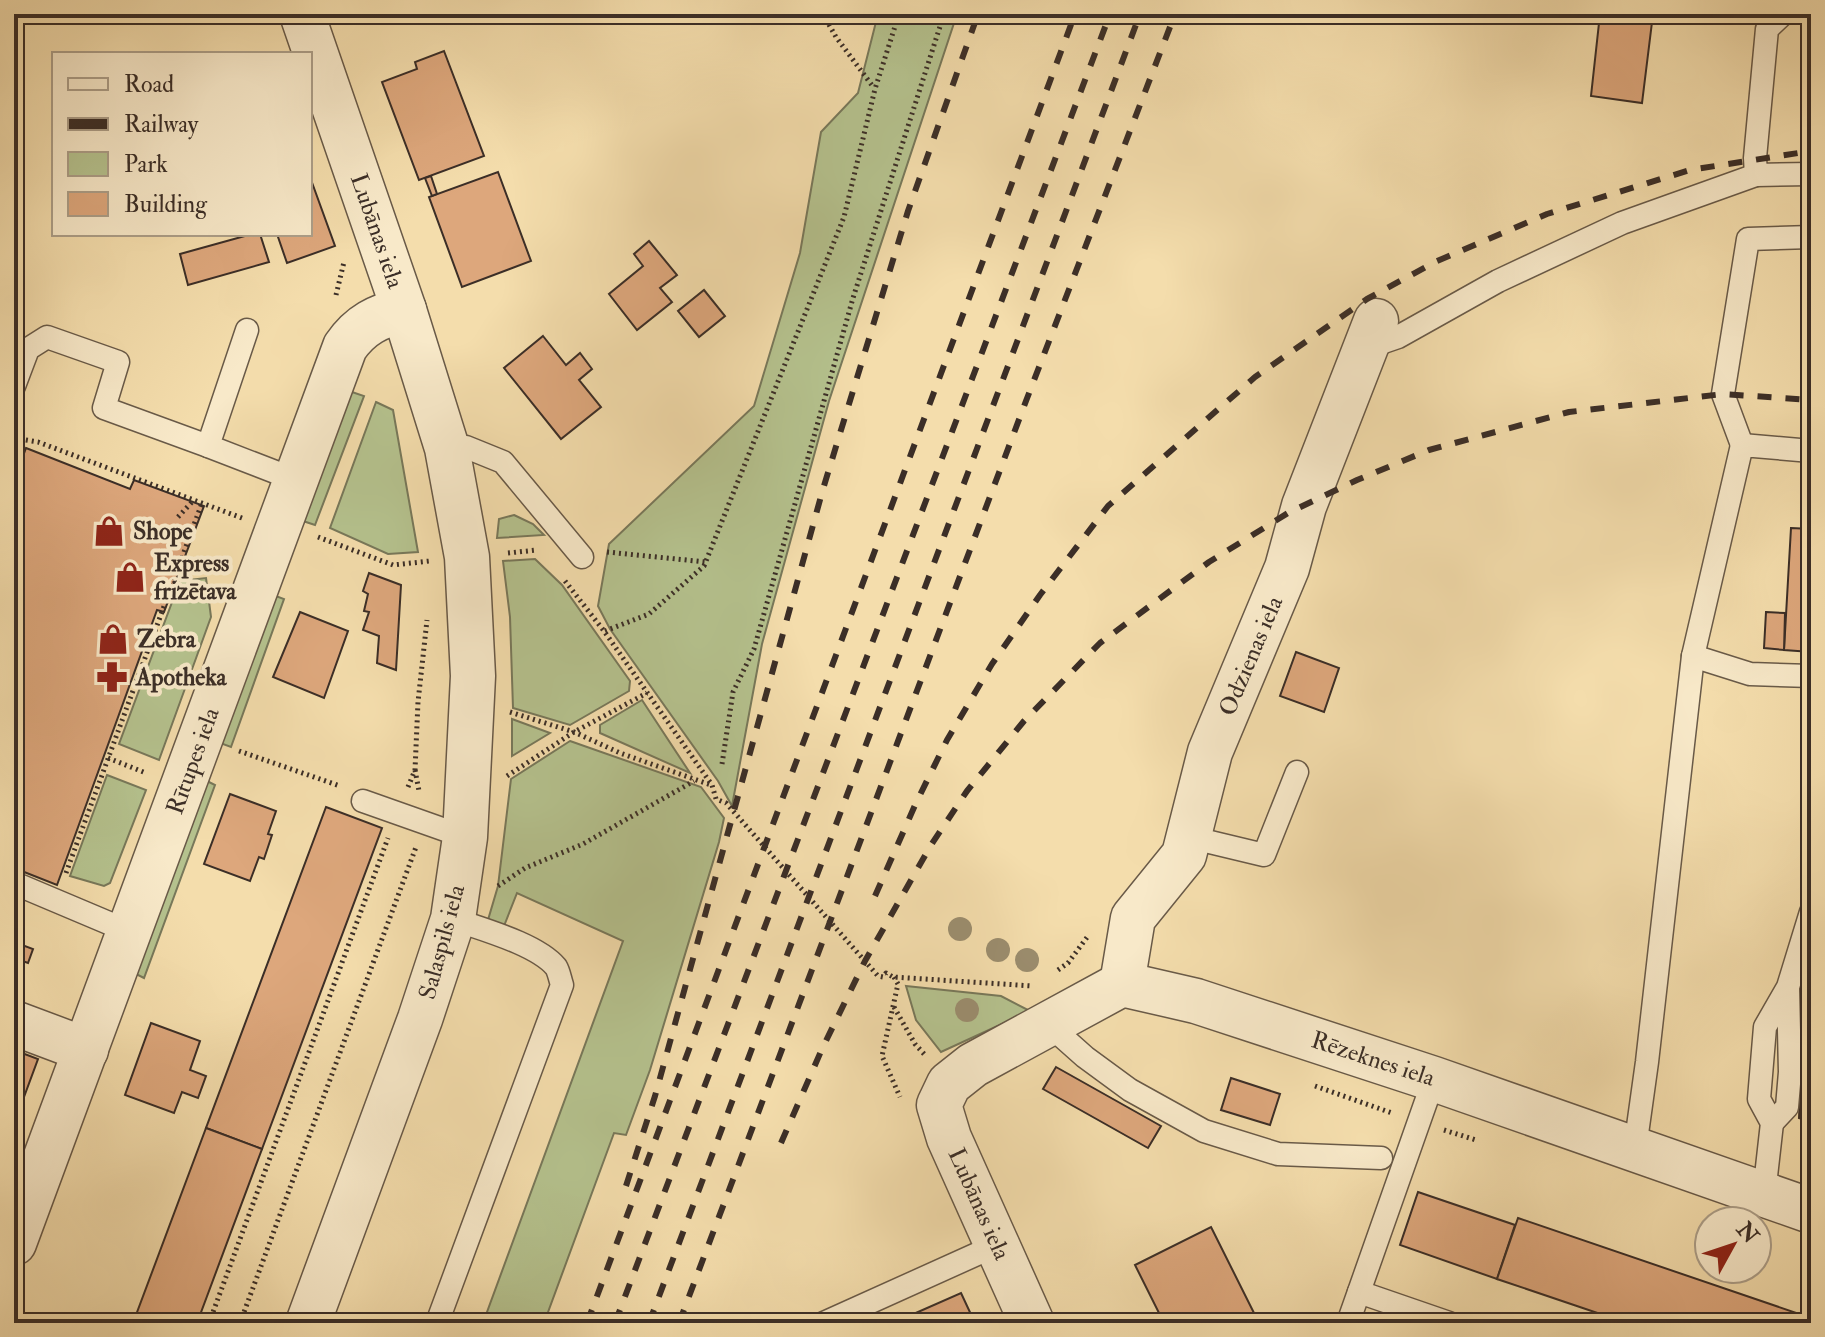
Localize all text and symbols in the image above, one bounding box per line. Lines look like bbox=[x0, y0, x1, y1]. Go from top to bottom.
legend bbox=[52, 52, 312, 236]
text: Road bbox=[124, 69, 174, 100]
text: Railway bbox=[124, 109, 199, 140]
text: Park bbox=[124, 149, 168, 180]
street label: Lubānas iela bbox=[343, 170, 411, 293]
text: Building bbox=[124, 189, 208, 220]
shop icon: Shope bbox=[92, 514, 126, 548]
place label: Shope bbox=[133, 516, 193, 547]
place label: Express frizētava bbox=[154, 548, 237, 607]
shop icon: Express frizētava bbox=[113, 560, 147, 594]
street label: Odzienas iela bbox=[1212, 590, 1291, 721]
shop icon: Zebra bbox=[96, 622, 130, 656]
place label: Zebra bbox=[137, 624, 197, 655]
pharmacy icon: Apotheka bbox=[95, 660, 129, 694]
place label: Apotheka bbox=[135, 662, 228, 693]
street label: Rītupes iela bbox=[159, 702, 227, 819]
street label: Salaspils iela bbox=[412, 880, 472, 1003]
street label: Rēzeknes iela bbox=[1307, 1024, 1440, 1094]
street label: Lubānas iela bbox=[941, 1143, 1018, 1266]
north arrow bbox=[1693, 1205, 1773, 1285]
text: N bbox=[1730, 1215, 1765, 1250]

